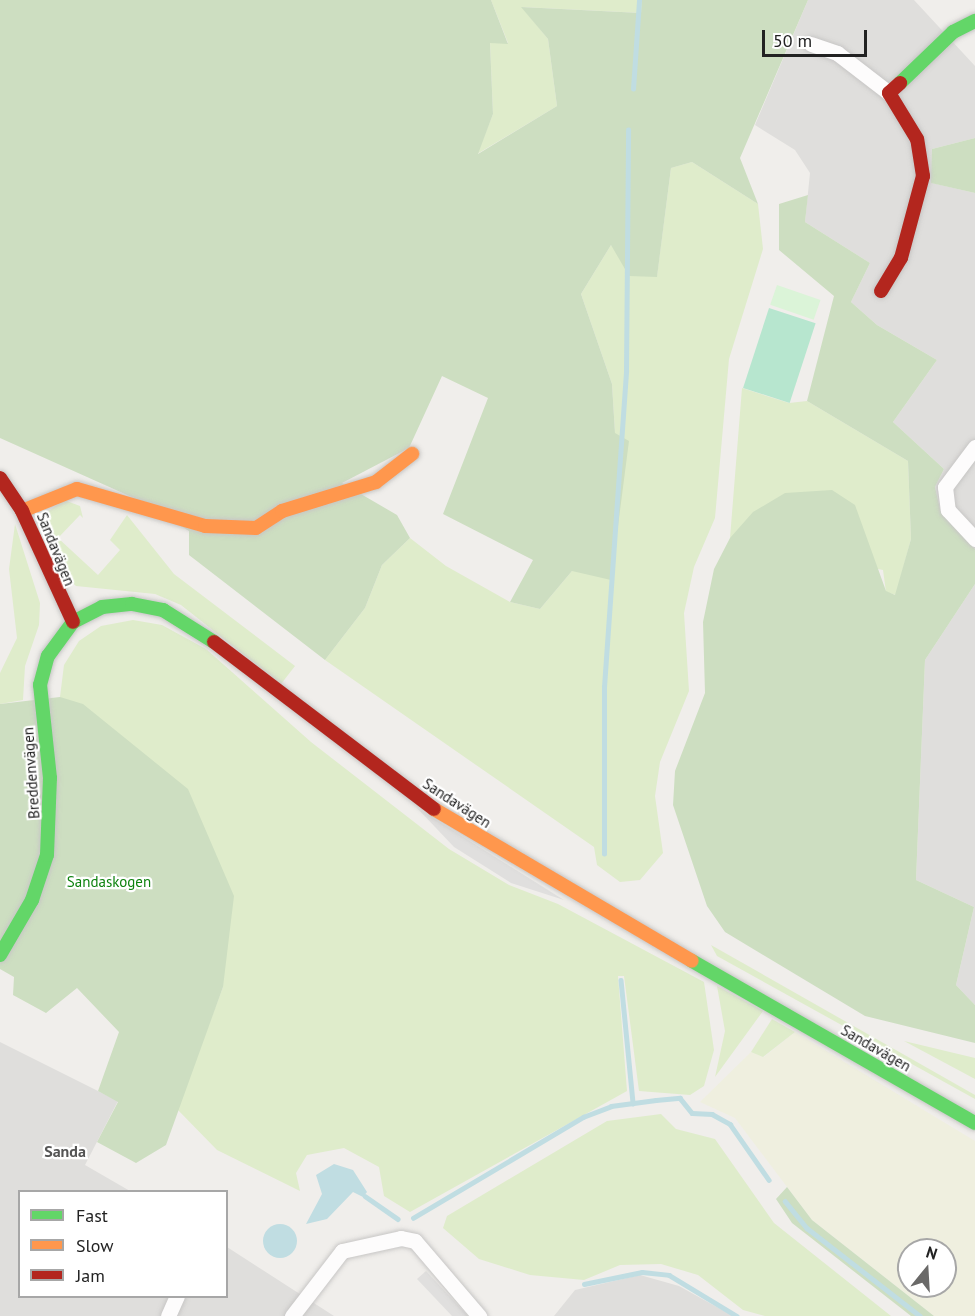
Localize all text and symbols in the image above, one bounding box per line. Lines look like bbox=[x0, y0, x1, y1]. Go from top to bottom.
scale bar bbox=[765, 18, 870, 56]
text: 50 m bbox=[773, 29, 812, 52]
street label: Sandavägen bbox=[33, 510, 79, 588]
street label: Breddenvägen bbox=[19, 726, 43, 820]
street label: Sandavägen bbox=[420, 774, 494, 832]
park label: Sandaskogen bbox=[67, 873, 151, 891]
street label: Sandavägen bbox=[838, 1021, 914, 1075]
district label: Sanda bbox=[44, 1141, 86, 1161]
legend bbox=[18, 1190, 228, 1298]
text: Fast bbox=[76, 1204, 108, 1227]
text: Slow bbox=[76, 1234, 114, 1257]
north arrow bbox=[897, 1238, 957, 1298]
text: N bbox=[924, 1242, 940, 1264]
text: Jam bbox=[76, 1264, 105, 1287]

